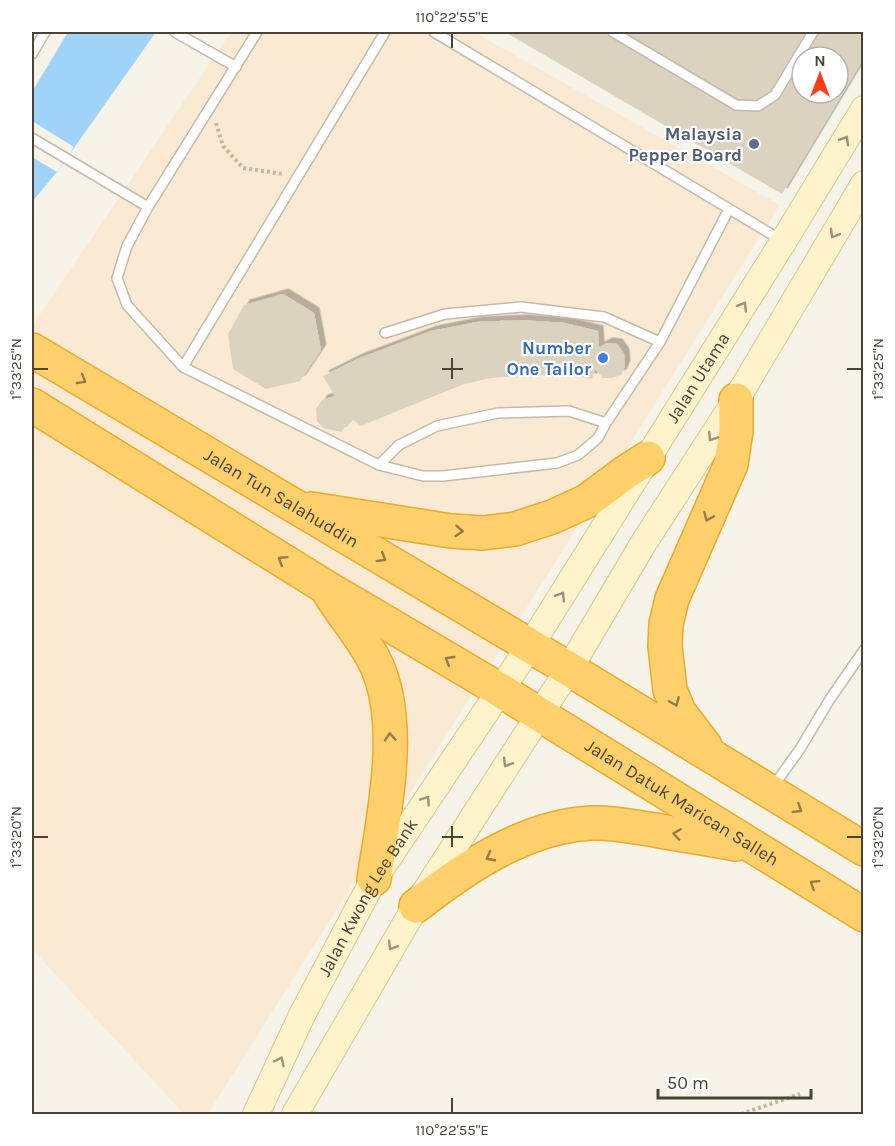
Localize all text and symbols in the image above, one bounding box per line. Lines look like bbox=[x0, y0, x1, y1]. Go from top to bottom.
text: 110°22'55"E bbox=[415, 8, 489, 26]
north arrow bbox=[790, 45, 850, 105]
text: N bbox=[814, 51, 826, 70]
place label: Malaysia Pepper Board bbox=[628, 123, 742, 166]
one-way arrow bbox=[837, 136, 849, 146]
marker: Malaysia Pepper Board bbox=[747, 137, 761, 151]
one-way arrow bbox=[830, 228, 841, 238]
one-way arrow bbox=[735, 302, 747, 312]
street label: Jalan Utama bbox=[661, 328, 735, 427]
place label: Number One Tailor bbox=[506, 337, 591, 380]
text: 1°33'25"N bbox=[7, 338, 25, 400]
text: 1°33'25"N bbox=[869, 338, 887, 400]
marker: Number One Tailor bbox=[596, 351, 610, 365]
one-way arrow bbox=[76, 372, 86, 384]
one-way arrow bbox=[708, 431, 719, 442]
street label: Jalan Tun Salahuddin bbox=[200, 444, 363, 553]
one-way arrow bbox=[703, 510, 715, 521]
one-way arrow bbox=[454, 524, 463, 537]
one-way arrow bbox=[376, 551, 386, 563]
one-way arrow bbox=[278, 555, 288, 567]
one-way arrow bbox=[554, 592, 566, 602]
one-way arrow bbox=[445, 656, 455, 668]
one-way arrow bbox=[668, 696, 680, 707]
one-way arrow bbox=[384, 733, 397, 742]
street label: Jalan Datuk Marican Salleh bbox=[581, 734, 783, 871]
one-way arrow bbox=[503, 756, 514, 767]
one-way arrow bbox=[419, 796, 431, 806]
one-way arrow bbox=[792, 801, 802, 813]
text: 1°33'20"N bbox=[7, 806, 25, 868]
text: 1°33'20"N bbox=[869, 806, 887, 868]
street label: Jalan Kwong Lee Bank bbox=[313, 814, 423, 980]
one-way arrow bbox=[673, 828, 682, 840]
one-way arrow bbox=[485, 850, 496, 861]
one-way arrow bbox=[810, 880, 821, 891]
one-way arrow bbox=[388, 940, 400, 950]
one-way arrow bbox=[273, 1057, 285, 1068]
scale bar bbox=[658, 1062, 811, 1100]
text: 50 m bbox=[667, 1072, 709, 1094]
text: 110°22'55"E bbox=[415, 1121, 489, 1139]

